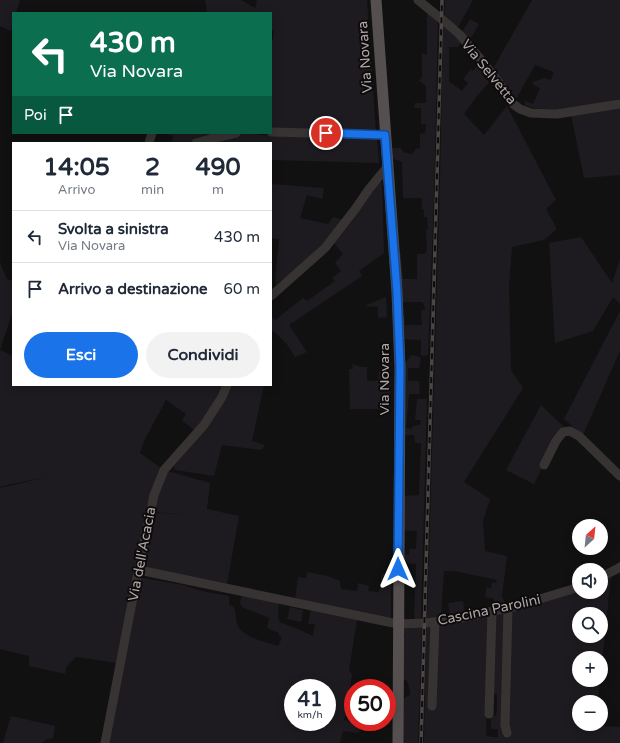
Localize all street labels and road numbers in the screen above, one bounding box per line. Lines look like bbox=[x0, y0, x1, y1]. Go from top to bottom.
street label: Via Novara bbox=[354, 20, 376, 94]
street label: Via Selvetta bbox=[458, 36, 520, 108]
street label: Via Novara bbox=[376, 343, 393, 415]
street label: Via dell'Acacia bbox=[125, 505, 159, 603]
street label: Cascina Parolini bbox=[436, 591, 542, 629]

